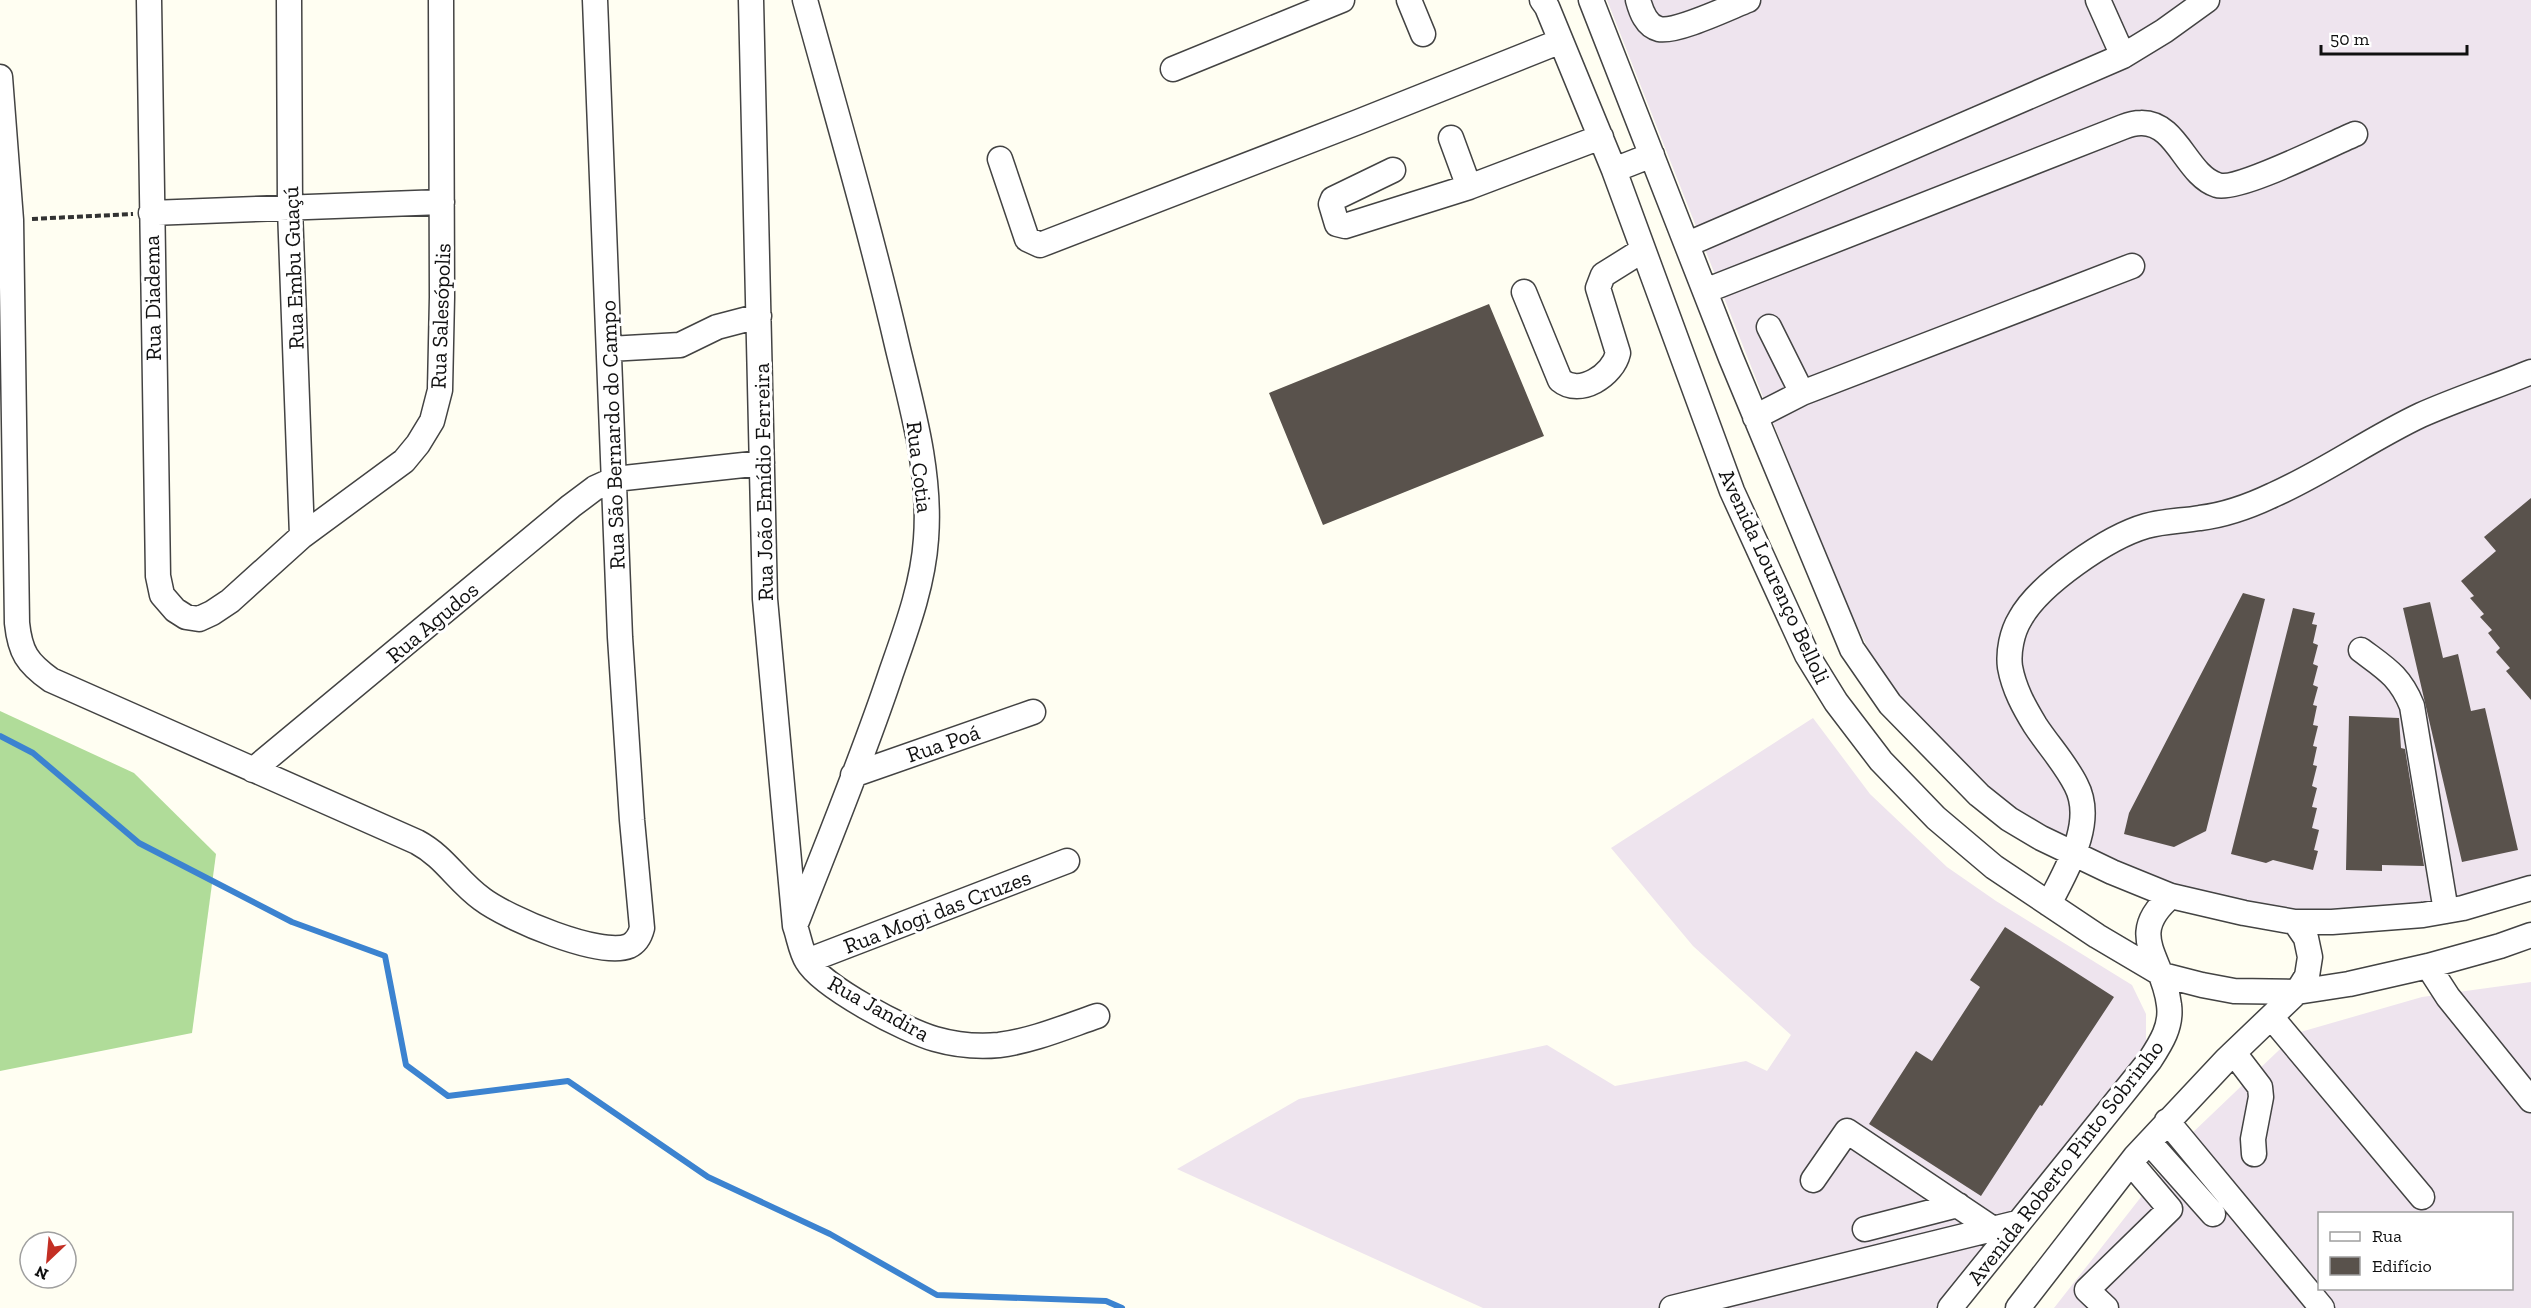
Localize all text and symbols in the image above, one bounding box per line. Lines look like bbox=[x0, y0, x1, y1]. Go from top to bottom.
scale bar bbox=[2321, 18, 2466, 56]
text: 50 m bbox=[2330, 28, 2370, 50]
street label: Rua Embu Guaçú bbox=[277, 185, 310, 350]
street label: Rua Diadema bbox=[138, 234, 167, 361]
street label: Rua Salesópolis bbox=[424, 243, 457, 389]
street label: Rua São Bernardo do Campo bbox=[594, 300, 631, 570]
street label: Rua João Emídio Ferreira bbox=[748, 362, 779, 601]
street label: Rua Cotia bbox=[900, 420, 939, 515]
street label: Avenida Lourenço Belloli bbox=[1713, 465, 1836, 688]
street label: Rua Agudos bbox=[381, 576, 484, 669]
street label: Rua Poá bbox=[903, 718, 984, 769]
street label: Rua Mogi das Cruzes bbox=[840, 863, 1035, 960]
street label: Rua Jandira bbox=[823, 970, 935, 1048]
street label: Avenida Roberto Pinto Sobrinho bbox=[1961, 1034, 2169, 1290]
legend bbox=[2318, 1212, 2513, 1290]
text: Rua bbox=[2372, 1225, 2402, 1247]
north arrow bbox=[18, 1230, 78, 1290]
text: Edifício bbox=[2372, 1255, 2432, 1277]
text: N bbox=[32, 1262, 51, 1284]

